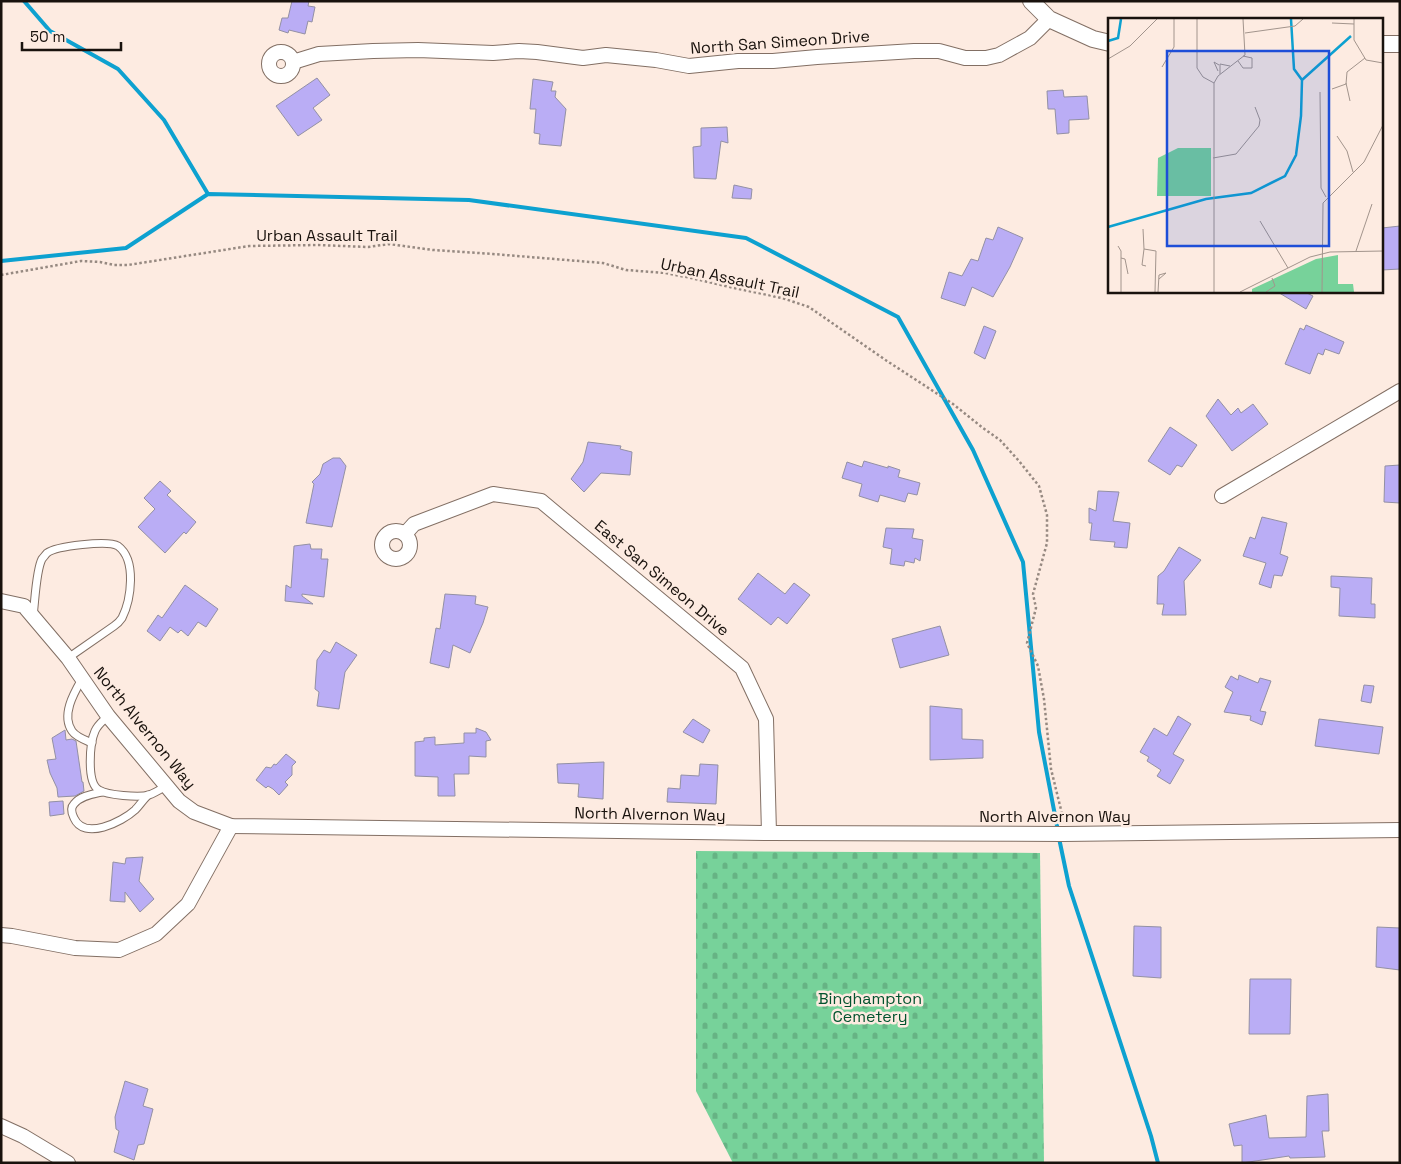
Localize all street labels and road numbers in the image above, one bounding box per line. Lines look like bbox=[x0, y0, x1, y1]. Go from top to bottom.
street label: North San Simeon Drive bbox=[690, 25, 870, 59]
street label: Urban Assault Trail bbox=[256, 225, 398, 246]
street label: Urban Assault Trail bbox=[659, 253, 801, 303]
street label: East San Simeon Drive bbox=[590, 515, 734, 641]
street label: North Alvernon Way bbox=[89, 663, 201, 793]
street label: North Alvernon Way bbox=[574, 802, 726, 826]
street label: North Alvernon Way bbox=[979, 806, 1131, 827]

